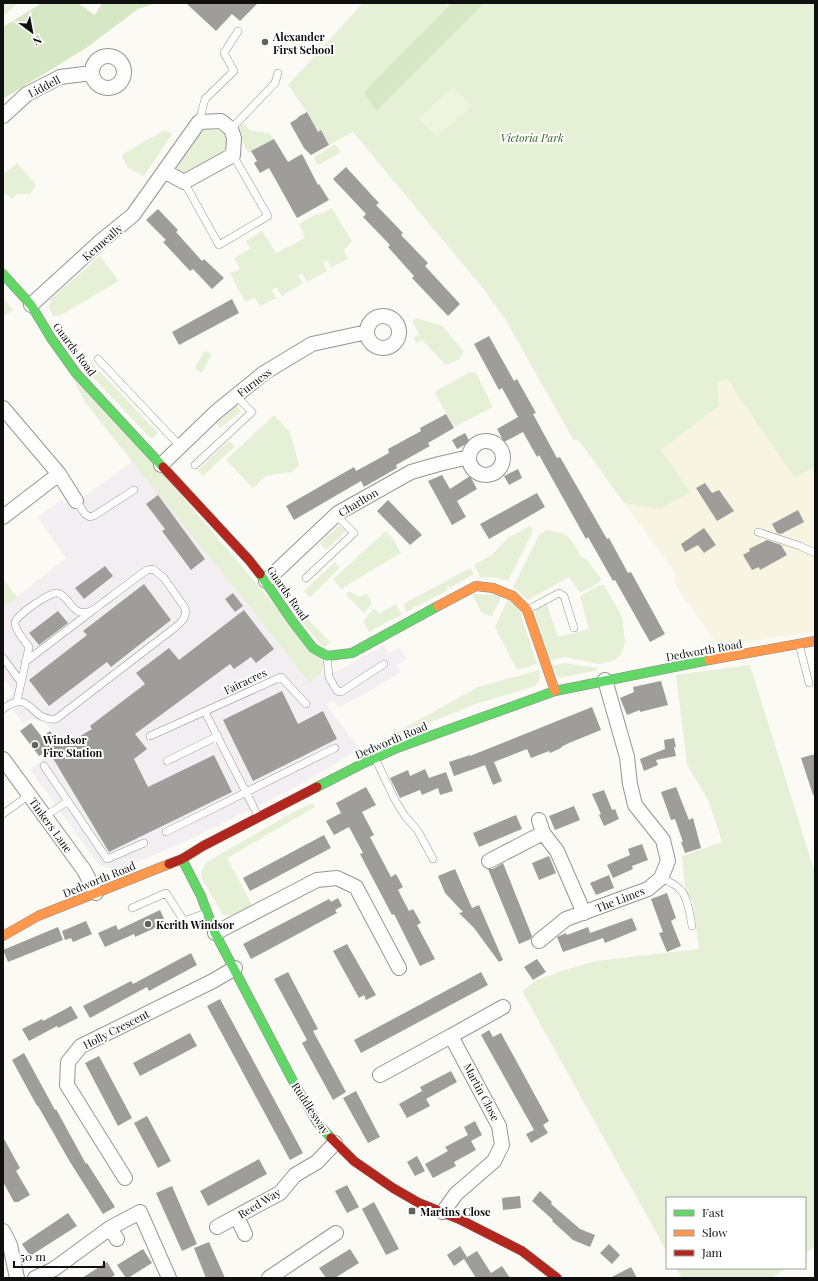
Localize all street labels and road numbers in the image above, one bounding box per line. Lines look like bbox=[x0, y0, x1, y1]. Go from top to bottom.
street label: Liddell bbox=[25, 72, 63, 100]
street label: Kenneally bbox=[79, 220, 126, 264]
street label: Guards Road bbox=[50, 319, 100, 379]
street label: Furness bbox=[234, 364, 274, 400]
street label: Charlton bbox=[335, 484, 381, 520]
street label: Guards Road bbox=[264, 563, 313, 624]
street label: Dedworth Road bbox=[665, 636, 744, 664]
street label: Fairacres bbox=[221, 665, 269, 697]
street label: Dedworth Road bbox=[352, 718, 430, 762]
street label: Tinkers Lane bbox=[26, 794, 76, 856]
street label: Dedworth Road bbox=[60, 857, 138, 900]
street label: The Limes bbox=[593, 883, 647, 915]
street label: Holly Crescent bbox=[80, 1006, 152, 1052]
street label: Martin Close bbox=[460, 1060, 504, 1124]
street label: Ruddlesway bbox=[289, 1079, 334, 1137]
street label: Reed Way bbox=[235, 1184, 284, 1222]

